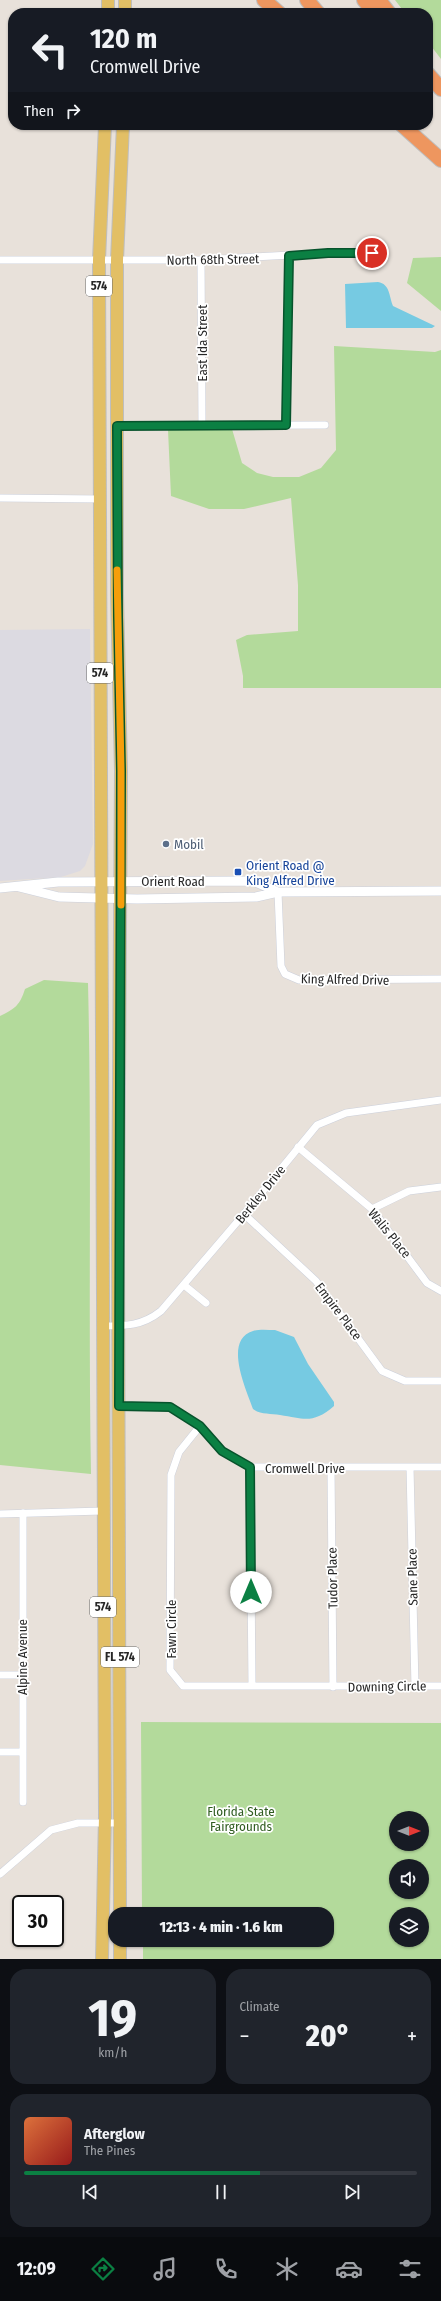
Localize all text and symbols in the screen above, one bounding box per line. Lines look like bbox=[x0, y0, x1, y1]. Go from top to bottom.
text: 120 m bbox=[90, 22, 157, 55]
icon: left bbox=[24, 24, 76, 76]
text: Cromwell Drive bbox=[90, 56, 200, 78]
icon: right bbox=[62, 100, 84, 122]
text: Then bbox=[24, 102, 54, 120]
pin bbox=[355, 236, 389, 270]
icon: arrive bbox=[361, 242, 383, 264]
street label: North 68th Street bbox=[167, 251, 260, 268]
road number: 574 bbox=[86, 276, 112, 296]
street label: East Ida Street bbox=[195, 304, 210, 381]
road number: 574 bbox=[87, 663, 113, 683]
place label: Mobil bbox=[174, 837, 204, 852]
marker: Mobil bbox=[161, 839, 171, 849]
place label: Orient Road @ King Alfred Drive bbox=[246, 858, 335, 888]
marker: Orient Road @ King Alfred Drive bbox=[233, 867, 243, 877]
street label: Orient Road bbox=[141, 874, 205, 889]
street label: King Alfred Drive bbox=[301, 971, 389, 988]
street label: Berkley Drive bbox=[232, 1162, 288, 1226]
street label: Walis Place bbox=[365, 1206, 414, 1261]
street label: Empire Place bbox=[312, 1280, 365, 1343]
street label: Cromwell Drive bbox=[265, 1461, 345, 1476]
street label: Tudor Place bbox=[324, 1547, 341, 1609]
street label: Sane Place bbox=[405, 1548, 420, 1606]
position arrow bbox=[230, 1571, 272, 1613]
road number: 574 bbox=[90, 1597, 116, 1617]
street label: Fawn Circle bbox=[164, 1599, 179, 1659]
street label: Alpine Avenue bbox=[15, 1619, 30, 1695]
road number: FL 574 bbox=[101, 1647, 139, 1667]
street label: Downing Circle bbox=[348, 1678, 426, 1695]
park label: Florida State Fairgrounds bbox=[207, 1804, 275, 1834]
north arrow bbox=[389, 1811, 429, 1851]
map controls bbox=[389, 1811, 429, 1947]
button: sound bbox=[389, 1859, 429, 1899]
speed limit sign: 30 bbox=[12, 1895, 64, 1947]
button: layers bbox=[389, 1907, 429, 1947]
text: 12:13 · 4 min · 1.6 km bbox=[159, 1918, 283, 1936]
text: 19 bbox=[88, 1987, 137, 2050]
text: Climate bbox=[240, 1999, 280, 2014]
text: 20° bbox=[306, 2018, 351, 2054]
text: − bbox=[240, 2023, 249, 2050]
text: + bbox=[407, 2023, 417, 2050]
text: km/h bbox=[98, 2045, 127, 2060]
text: Afterglow bbox=[84, 2125, 145, 2143]
text: The Pines bbox=[84, 2143, 135, 2158]
icon: previous bbox=[79, 2181, 101, 2203]
icon: pause bbox=[210, 2181, 232, 2203]
icon: next bbox=[341, 2181, 363, 2203]
icon: directions bbox=[89, 2255, 117, 2283]
icon: music bbox=[151, 2255, 179, 2283]
icon: phone bbox=[212, 2255, 240, 2283]
icon: climate bbox=[273, 2255, 301, 2283]
icon: car bbox=[335, 2255, 363, 2283]
icon: filters bbox=[396, 2255, 424, 2283]
text: 12:09 bbox=[17, 2258, 56, 2280]

